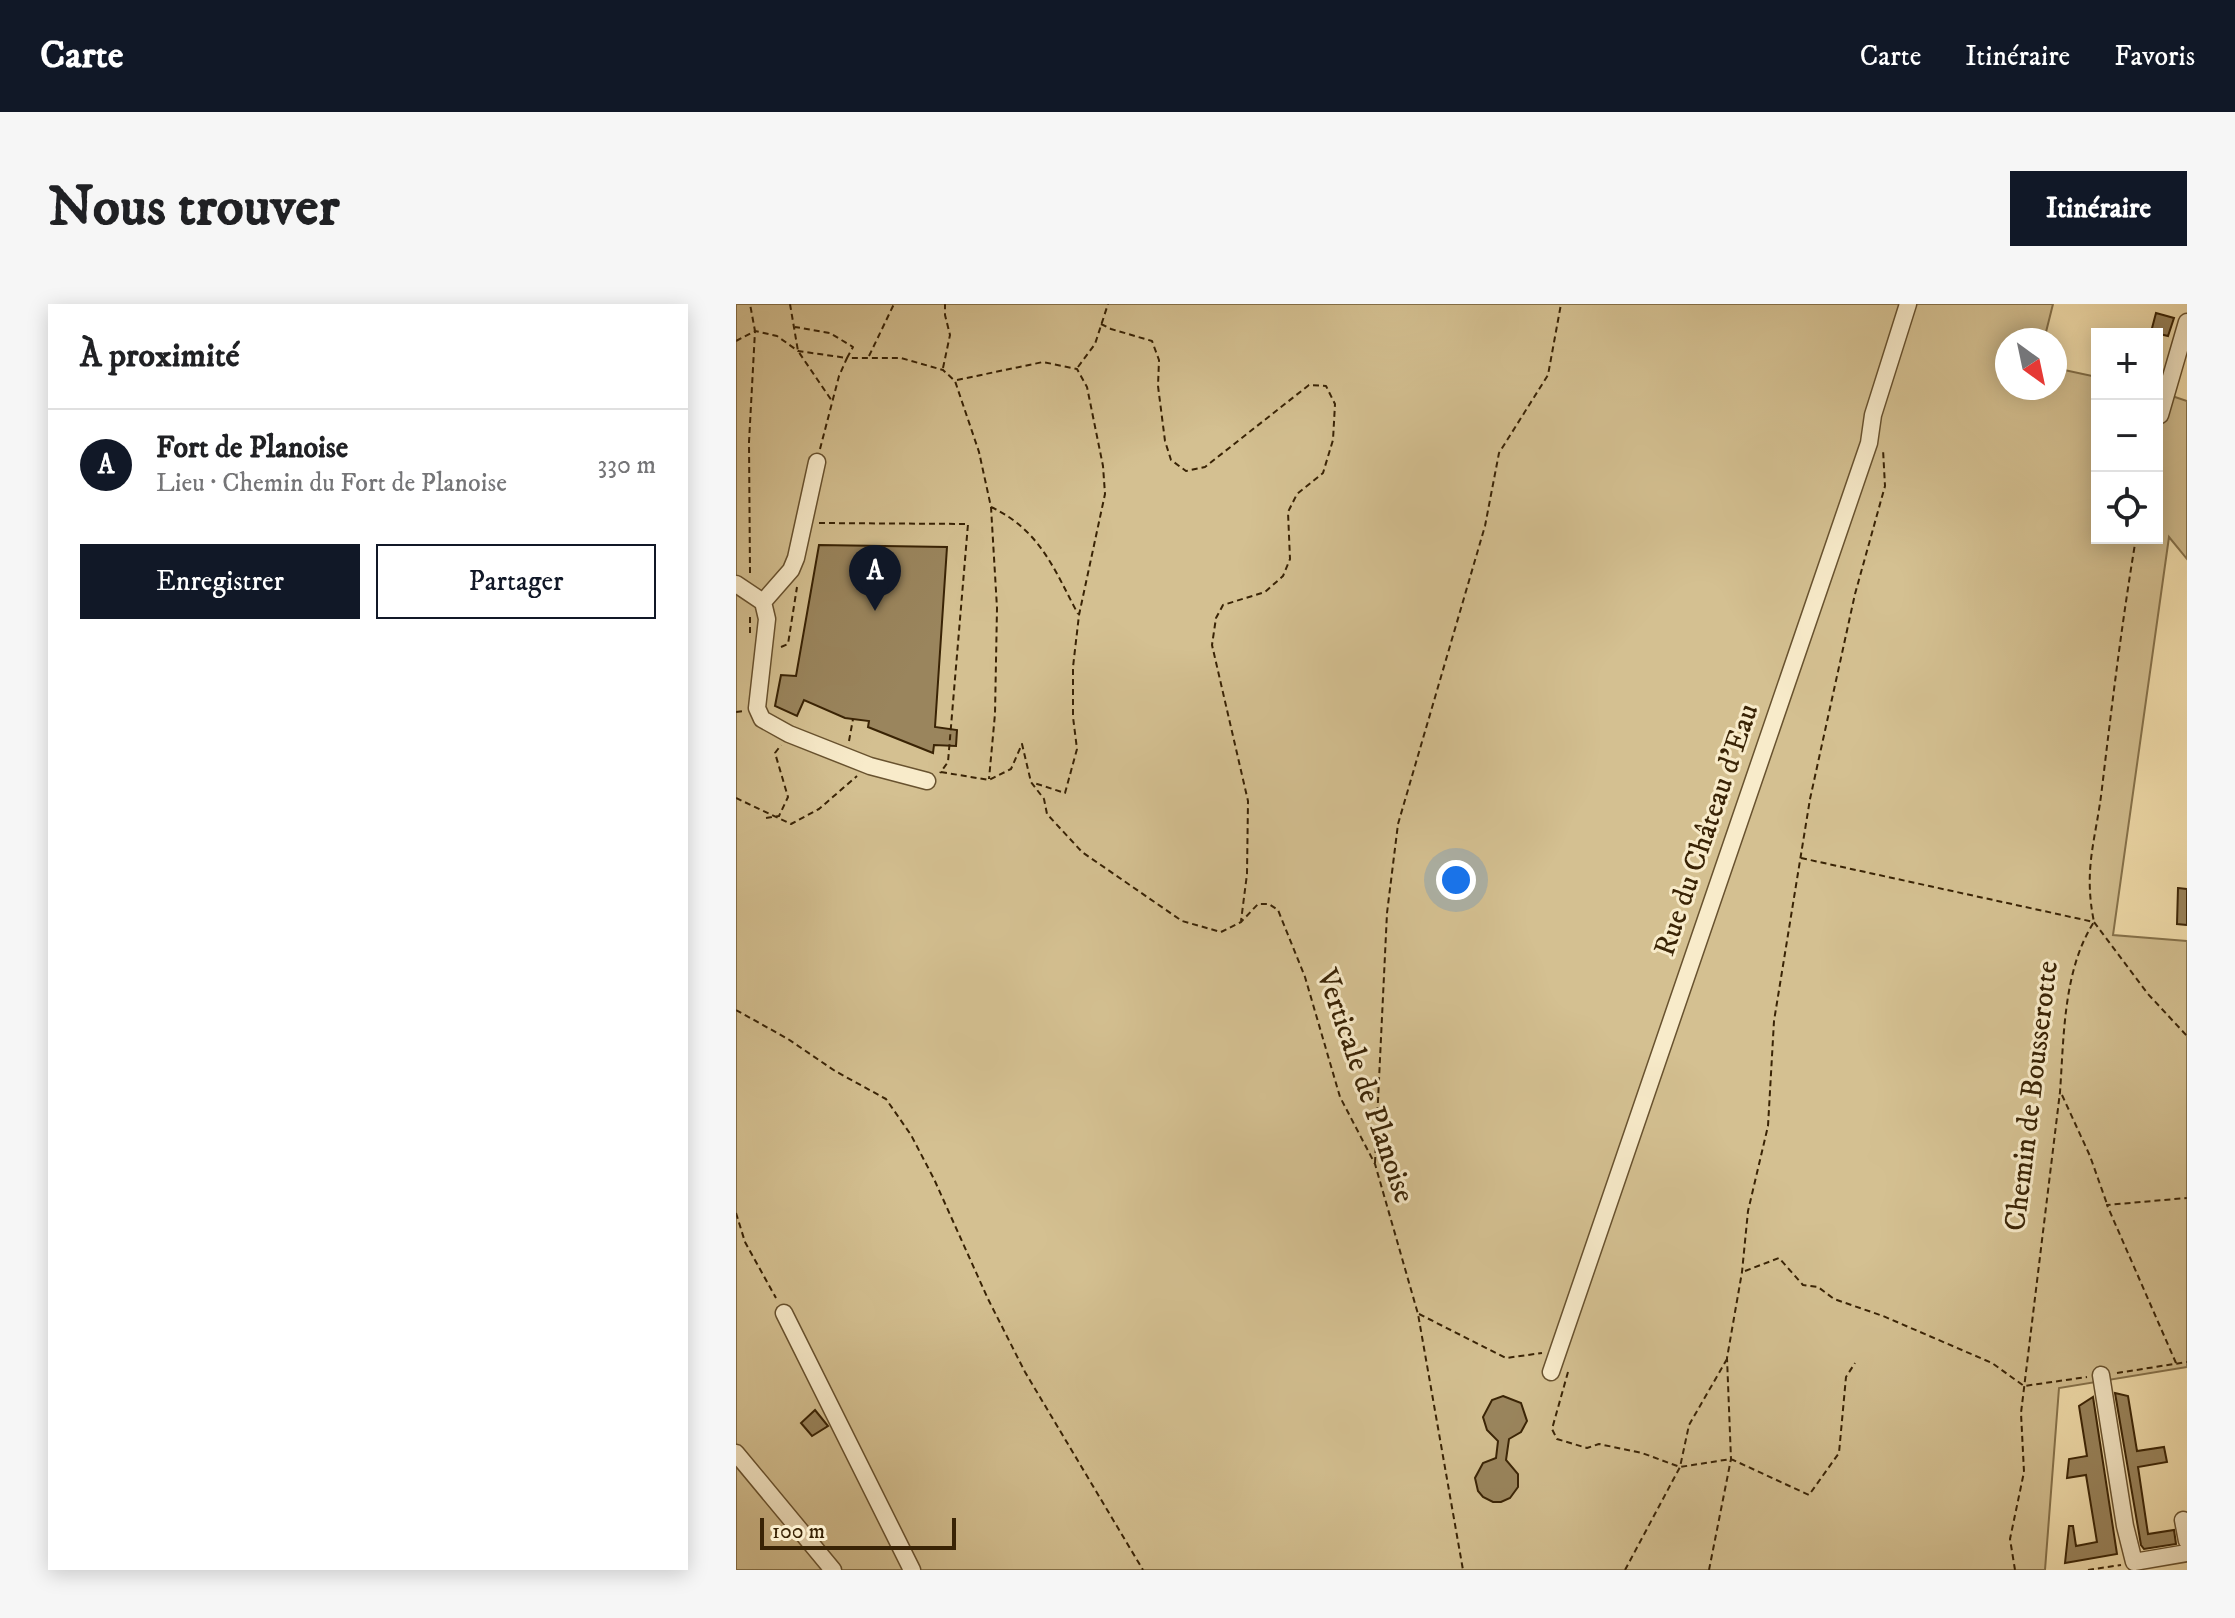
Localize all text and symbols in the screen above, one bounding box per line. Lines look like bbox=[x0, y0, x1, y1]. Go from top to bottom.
text: Carte bbox=[40, 32, 123, 80]
text: Carte bbox=[1860, 39, 1921, 74]
text: Itinéraire bbox=[1965, 39, 2070, 74]
text: Favoris bbox=[2114, 39, 2195, 74]
button: Itinéraire bbox=[2010, 171, 2187, 246]
text: Nous trouver bbox=[48, 173, 339, 243]
north arrow bbox=[1995, 328, 2067, 400]
map controls bbox=[2091, 328, 2163, 544]
button: + bbox=[2091, 328, 2163, 400]
text: À proximité bbox=[80, 335, 240, 377]
button: − bbox=[2091, 400, 2163, 472]
text: Fort de Planoise bbox=[156, 430, 348, 467]
text: A bbox=[98, 449, 114, 482]
text: 330 m bbox=[598, 449, 656, 482]
text: Lieu · Chemin du Fort de Planoise bbox=[156, 467, 507, 500]
button: locate bbox=[2091, 472, 2163, 544]
button: Enregistrer bbox=[80, 544, 360, 619]
button: Partager bbox=[376, 544, 656, 619]
pin: A bbox=[849, 545, 901, 611]
street label: Rue du Château d'Eau bbox=[1646, 699, 1768, 961]
your location bbox=[1436, 860, 1476, 900]
street label: Chemin de Bousserotte bbox=[1997, 959, 2067, 1233]
street label: Verticale de Planoise bbox=[1307, 963, 1422, 1208]
scale bar bbox=[760, 1514, 956, 1550]
text: 100 m bbox=[772, 1518, 825, 1545]

